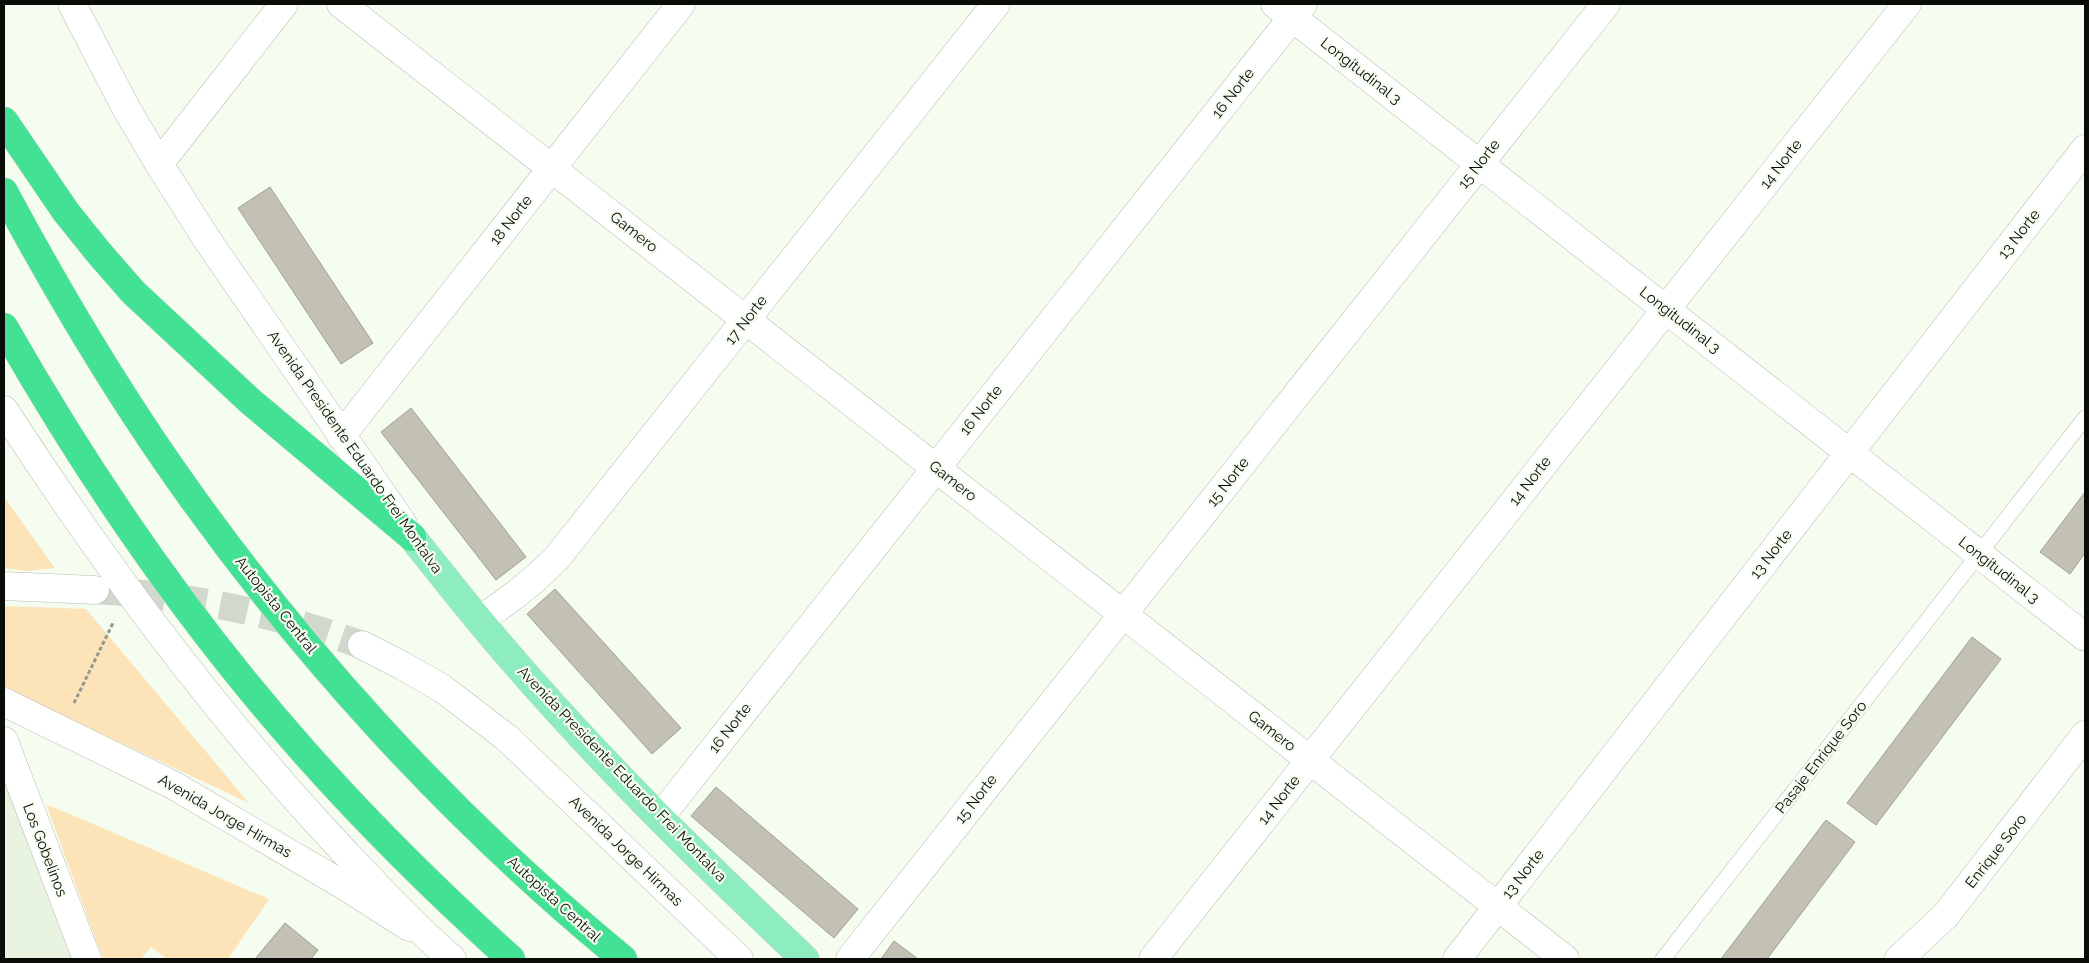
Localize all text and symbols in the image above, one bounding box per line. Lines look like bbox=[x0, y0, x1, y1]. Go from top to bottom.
street label: Longitudinal 3 bbox=[1317, 34, 1405, 108]
street label: 16 Norte bbox=[1208, 64, 1258, 122]
street label: 15 Norte bbox=[1454, 136, 1504, 192]
street label: 14 Norte bbox=[1756, 136, 1806, 192]
street label: 18 Norte bbox=[486, 191, 536, 249]
street label: 13 Norte bbox=[1994, 206, 2044, 262]
street label: Gamero bbox=[607, 208, 661, 256]
street label: Longitudinal 3 bbox=[1636, 283, 1724, 357]
street label: 17 Norte bbox=[721, 292, 771, 348]
street label: Avenida Presidente Eduardo Frei Montalva bbox=[264, 327, 446, 577]
street label: 16 Norte bbox=[956, 381, 1006, 439]
street label: 14 Norte bbox=[1505, 453, 1555, 509]
street label: 15 Norte bbox=[1203, 454, 1253, 510]
street label: Gamero bbox=[926, 457, 980, 505]
street label: 13 Norte bbox=[1746, 526, 1796, 582]
street label: Longitudinal 3 bbox=[1955, 533, 2043, 607]
street label: Autopista Central bbox=[231, 553, 321, 658]
street label: Avenida Presidente Eduardo Frei Montalva bbox=[514, 662, 730, 886]
street label: Pasaje Enrique Soro bbox=[1771, 697, 1871, 817]
street label: 16 Norte bbox=[705, 699, 755, 757]
street label: Gamero bbox=[1245, 707, 1299, 755]
street label: Avenida Jorge Hirmas bbox=[155, 770, 295, 862]
street label: 15 Norte bbox=[951, 771, 1001, 827]
street label: 14 Norte bbox=[1254, 772, 1304, 828]
street label: Avenida Jorge Hirmas bbox=[565, 792, 687, 910]
street label: Los Gobelinos bbox=[19, 801, 71, 899]
street label: Enrique Soro bbox=[1961, 810, 2031, 892]
street label: 13 Norte bbox=[1498, 846, 1548, 902]
street label: Autopista Central bbox=[503, 852, 605, 946]

